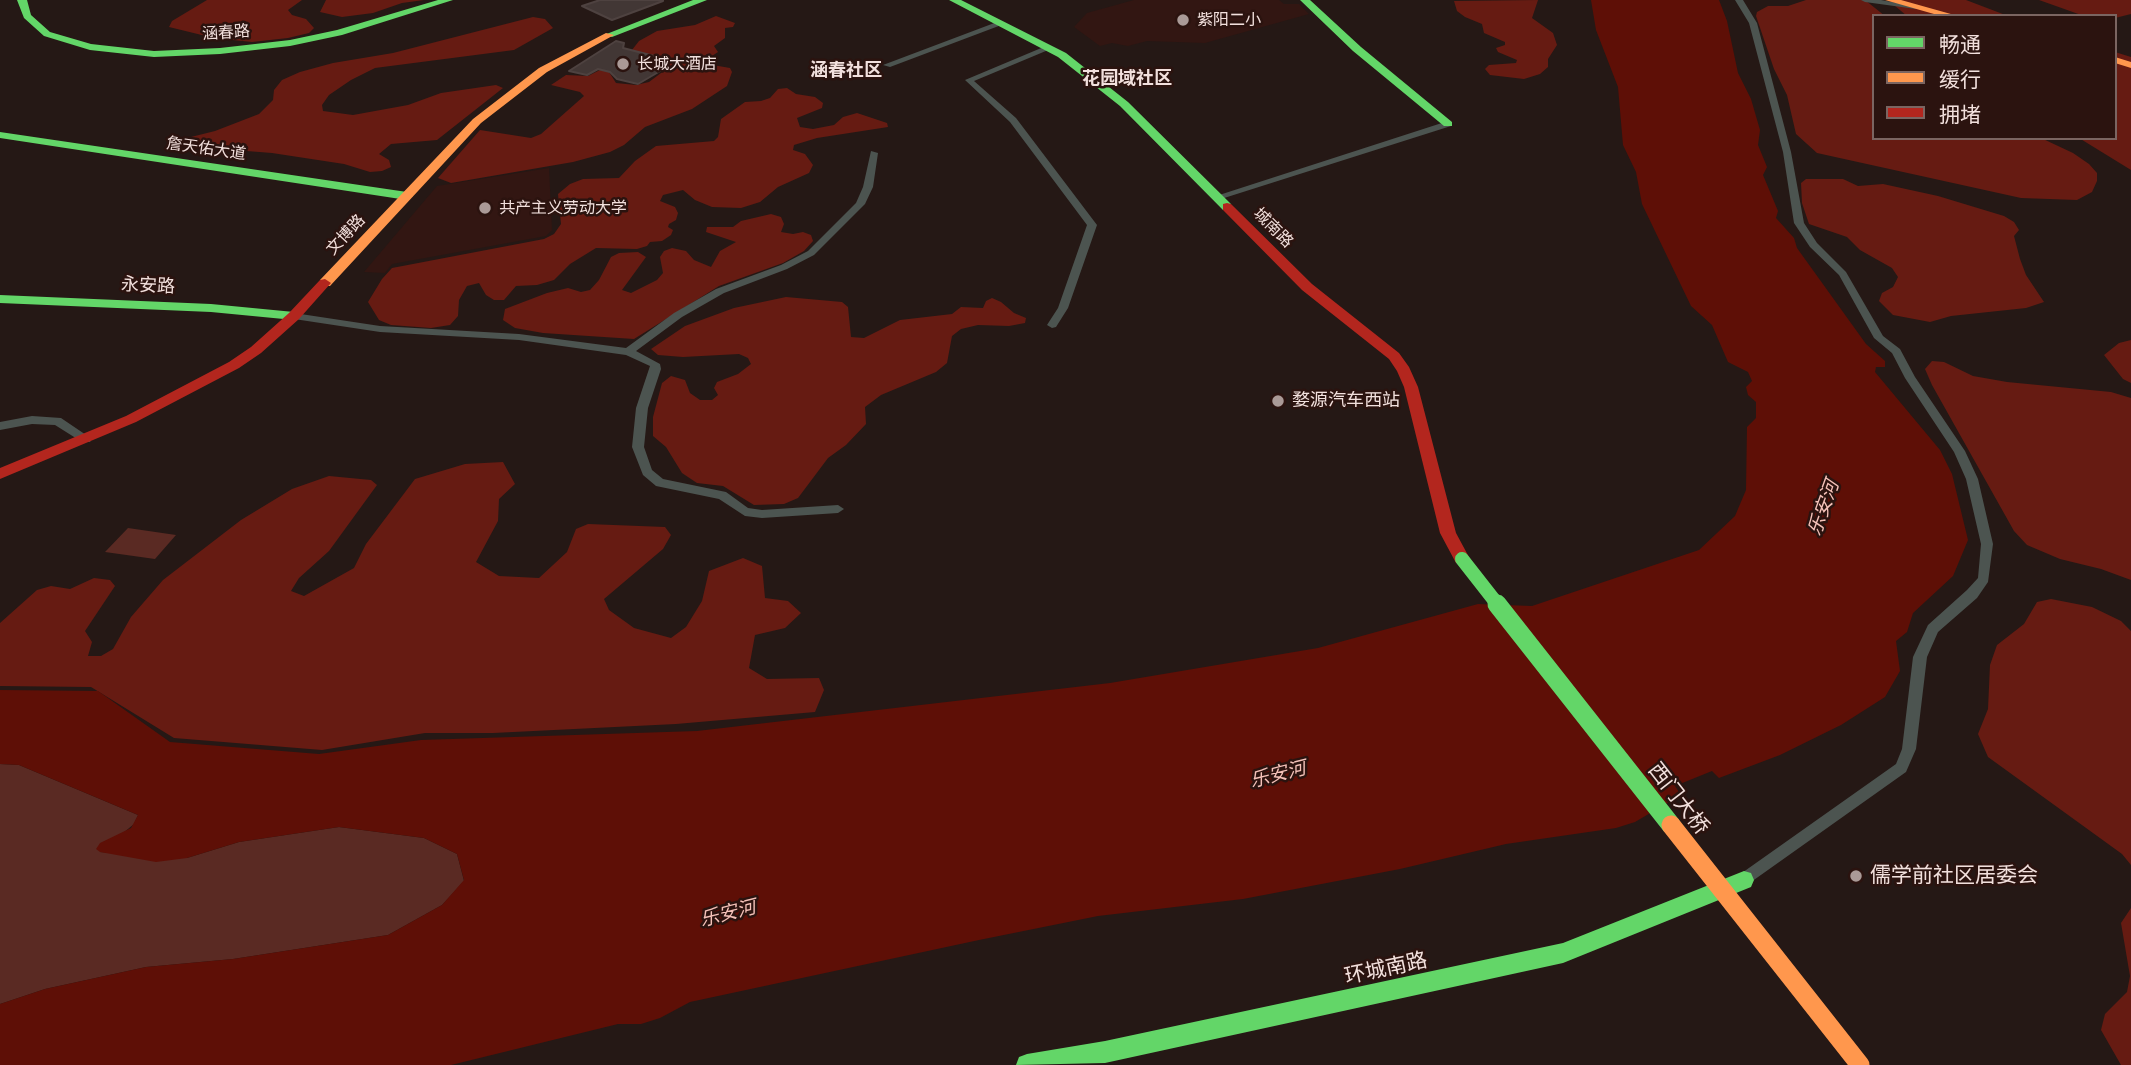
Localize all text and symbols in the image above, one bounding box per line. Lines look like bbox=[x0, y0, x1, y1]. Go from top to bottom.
place label: 紫阳二小 bbox=[1197, 10, 1261, 30]
marker: 紫阳二小 bbox=[1175, 12, 1191, 28]
legend bbox=[1872, 14, 2117, 140]
street label: 涵春路 bbox=[201, 22, 251, 44]
text: 畅通 bbox=[1939, 31, 1981, 58]
place label: 长城大酒店 bbox=[637, 54, 717, 74]
marker: 长城大酒店 bbox=[615, 56, 631, 72]
district label: 涵春社区 bbox=[810, 60, 882, 82]
text: 缓行 bbox=[1939, 66, 1981, 93]
district label: 花园域社区 bbox=[1082, 68, 1172, 90]
text: 拥堵 bbox=[1939, 101, 1981, 128]
street label: 詹天佑大道 bbox=[165, 134, 247, 164]
place label: 共产主义劳动大学 bbox=[499, 198, 627, 218]
marker: 共产主义劳动大学 bbox=[477, 200, 493, 216]
street label: 城南路 bbox=[1249, 204, 1297, 252]
street label: 文博路 bbox=[323, 211, 369, 259]
street label: 永安路 bbox=[120, 274, 176, 298]
place label: 婺源汽车西站 bbox=[1292, 390, 1400, 412]
marker: 婺源汽车西站 bbox=[1270, 393, 1286, 409]
water label: 乐安河 bbox=[1804, 477, 1844, 539]
water label: 乐安河 bbox=[1248, 757, 1308, 793]
street label: 西门大桥 bbox=[1642, 758, 1714, 840]
place label: 儒学前社区居委会 bbox=[1870, 863, 2038, 889]
marker: 儒学前社区居委会 bbox=[1848, 868, 1864, 884]
water label: 乐安河 bbox=[698, 896, 758, 932]
street label: 环城南路 bbox=[1342, 948, 1430, 990]

